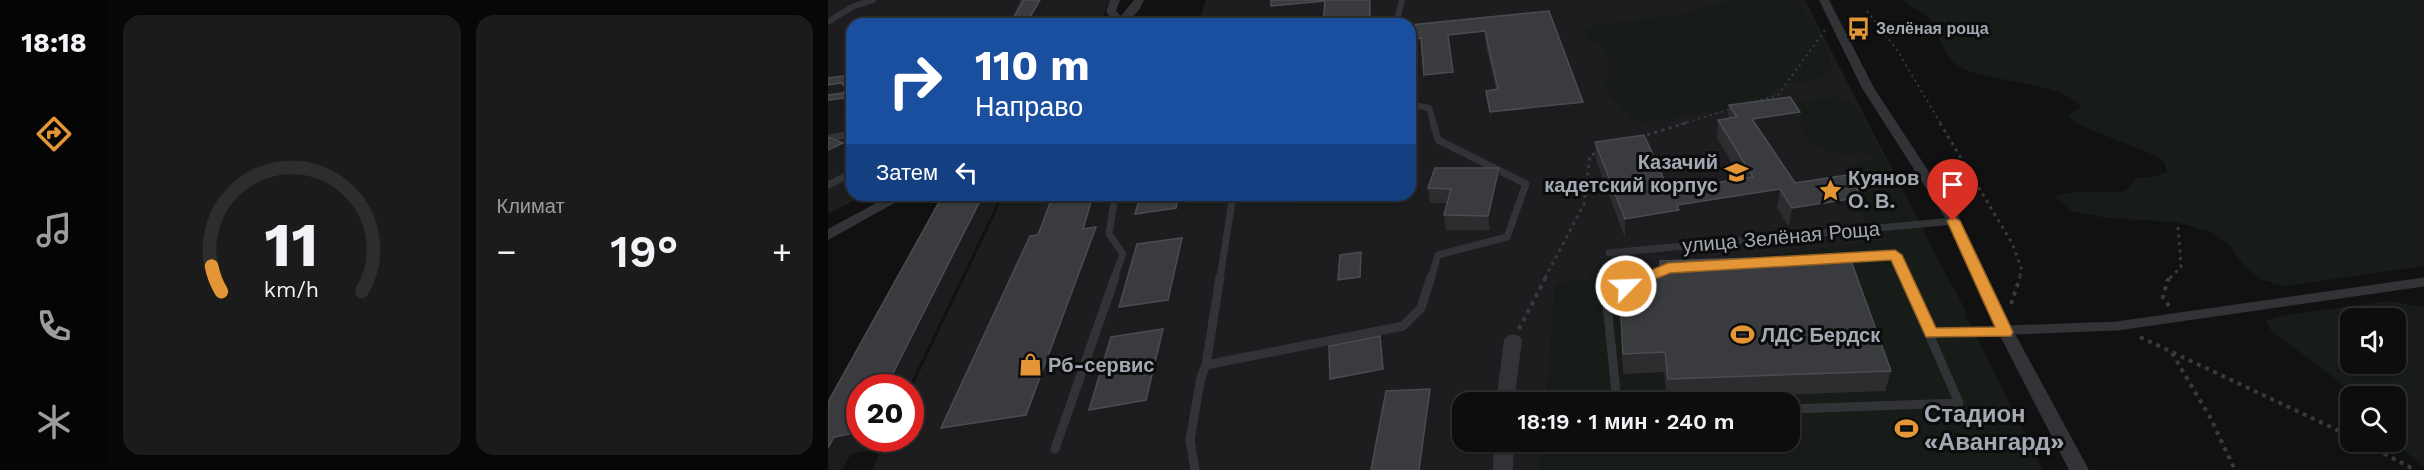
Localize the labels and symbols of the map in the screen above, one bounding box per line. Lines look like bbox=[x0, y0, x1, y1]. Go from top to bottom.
bus stop icon: Зелёная роща bbox=[1845, 15, 1871, 41]
place label: Зелёная роща bbox=[1876, 19, 1989, 38]
place label: Казачий кадетский корпус bbox=[1544, 150, 1718, 197]
pin bbox=[1927, 159, 1978, 221]
school or university icon: Казачий кадетский корпус bbox=[1723, 160, 1749, 186]
place label: Куянов О. В. bbox=[1848, 166, 1919, 213]
place icon: Куянов О. В. bbox=[1817, 177, 1843, 203]
street label: улица Зелёная Роща bbox=[1681, 216, 1882, 258]
position arrow bbox=[1594, 254, 1658, 318]
sports icon: ЛДС Бердск bbox=[1730, 322, 1756, 348]
place label: ЛДС Бердск bbox=[1761, 323, 1881, 347]
shop icon: Рб-сервис bbox=[1017, 352, 1043, 378]
place label: Рб-сервис bbox=[1048, 353, 1154, 377]
speed limit sign: 20 bbox=[846, 374, 924, 452]
place label: Стадион «Авангард» bbox=[1924, 400, 2064, 456]
sports icon: Стадион «Авангард» bbox=[1893, 415, 1919, 441]

